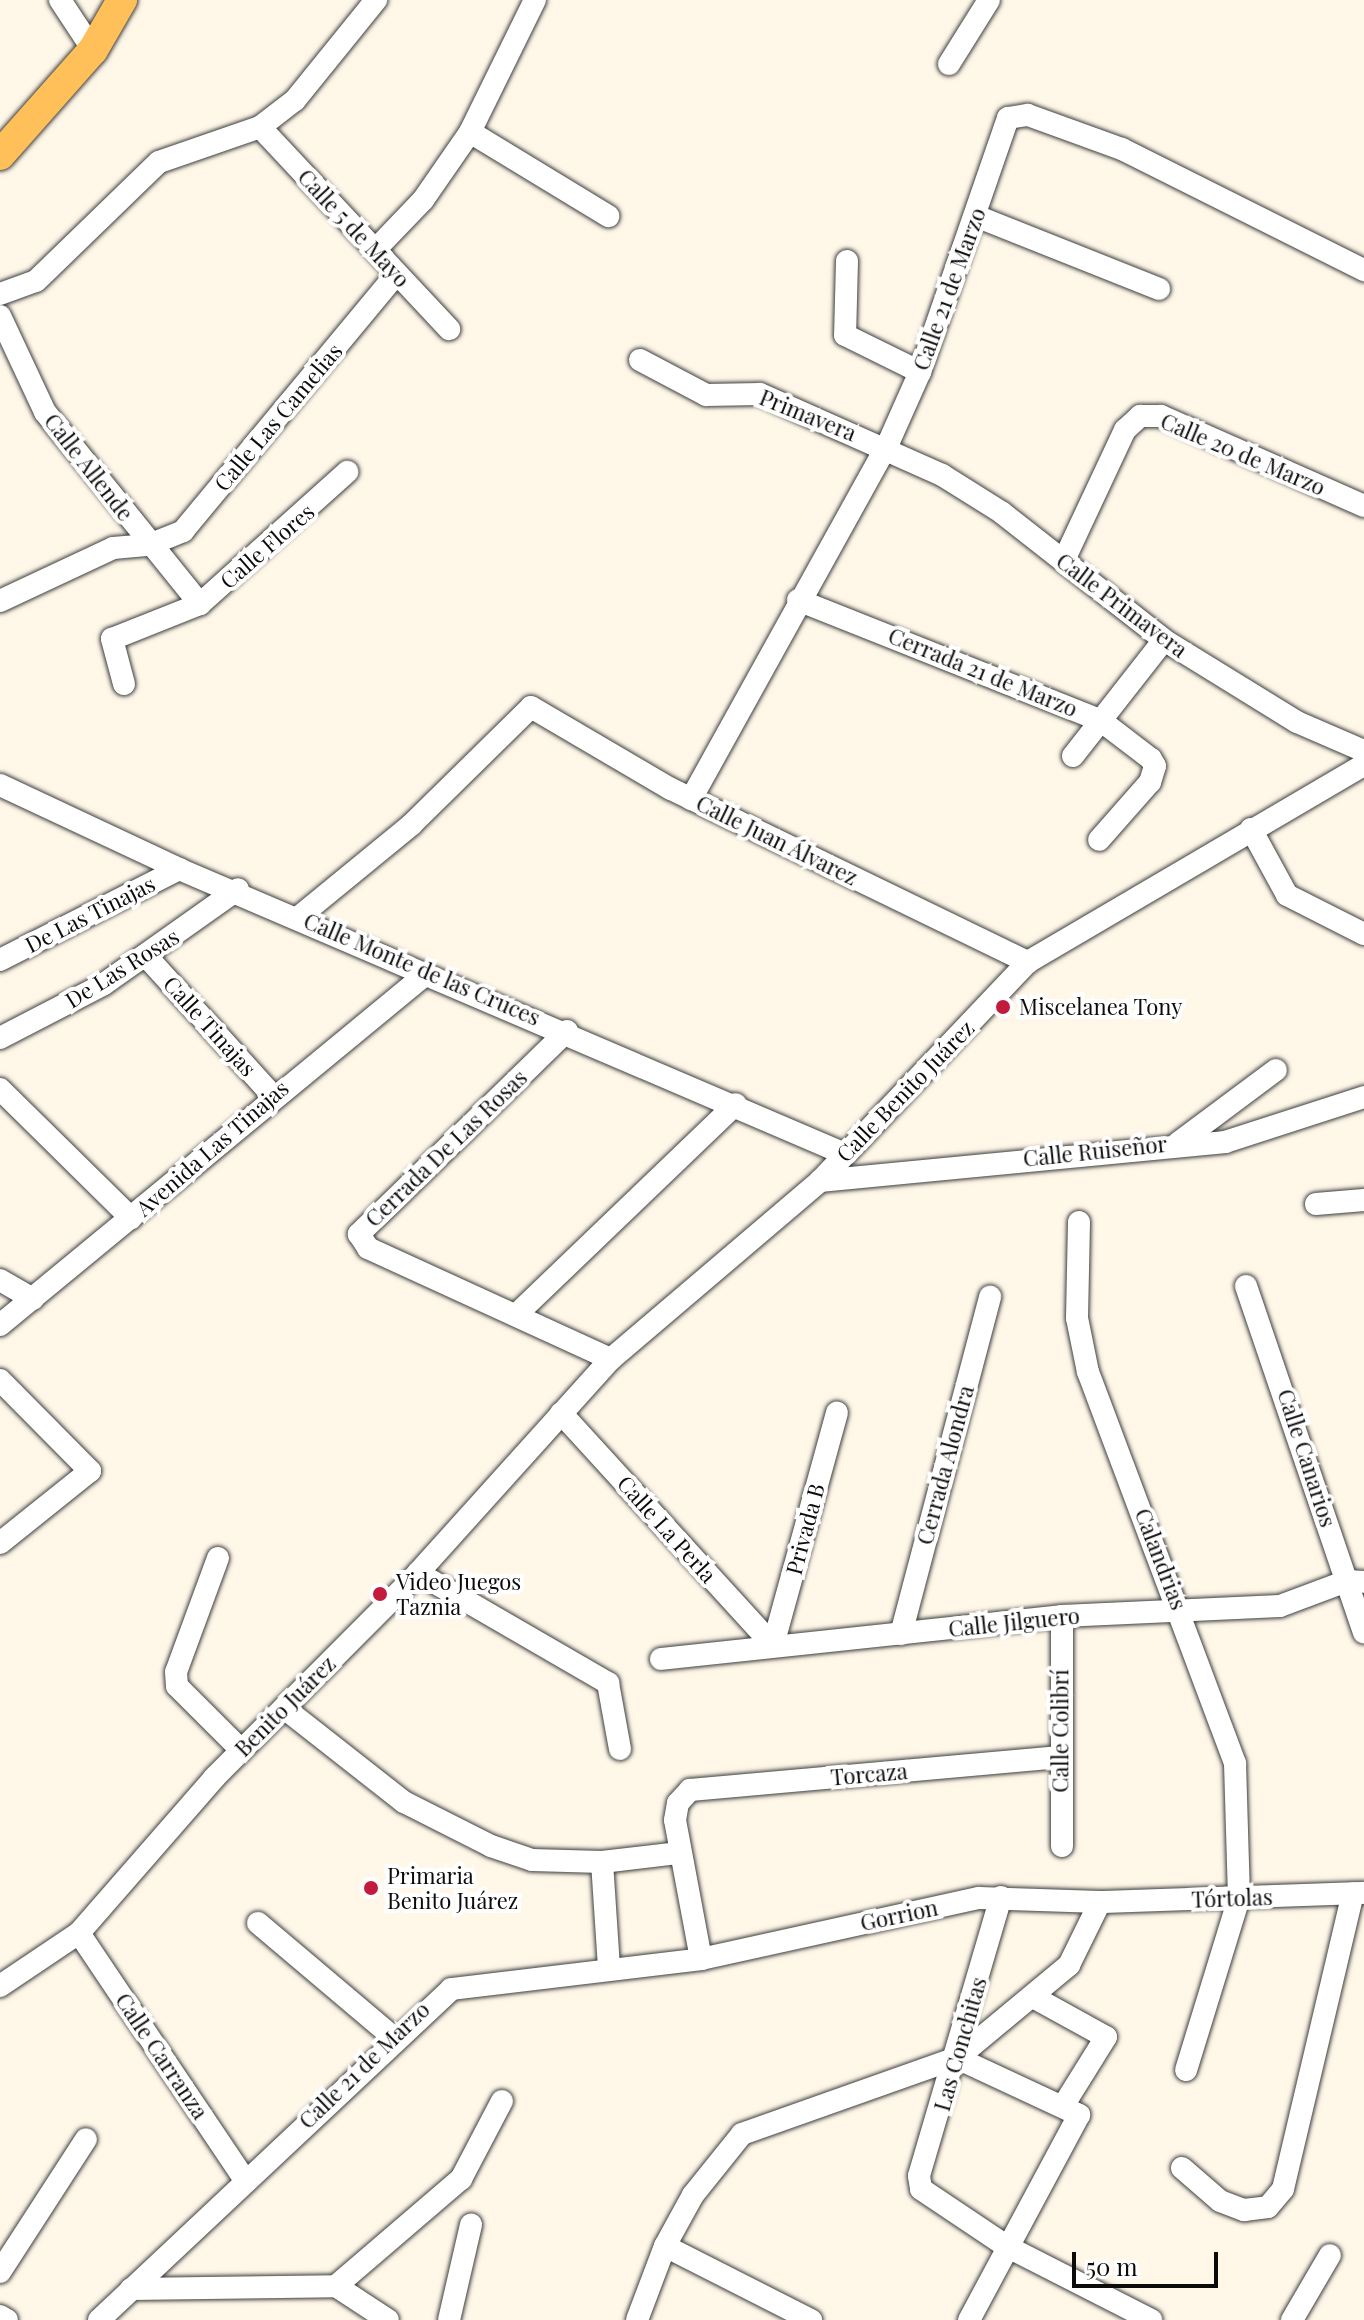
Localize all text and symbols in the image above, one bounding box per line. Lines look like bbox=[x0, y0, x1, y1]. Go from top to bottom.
street label: Calle 5 de Mayo bbox=[293, 163, 415, 293]
street label: Calle 21 de Marzo bbox=[907, 204, 991, 374]
street label: Calle Las Camelias bbox=[209, 338, 347, 496]
street label: Primavera bbox=[756, 384, 860, 446]
street label: Calle 20 de Marzo bbox=[1157, 407, 1329, 501]
street label: Calle Allende bbox=[39, 408, 139, 526]
street label: Calle Flores bbox=[215, 498, 319, 594]
street label: Calle Primavera bbox=[1051, 547, 1193, 663]
street label: Cerrada 21 de Marzo bbox=[884, 622, 1082, 722]
street label: Calle Juan Álvarez bbox=[692, 789, 862, 891]
street label: De Las Tinajas bbox=[20, 870, 160, 958]
street label: Calle Monte de las Cruces bbox=[300, 907, 544, 1031]
street label: De Las Rosas bbox=[60, 923, 184, 1013]
street label: Calle Tinajas bbox=[158, 970, 262, 1082]
place label: Miscelanea Tony bbox=[1019, 994, 1183, 1020]
marker: Miscelanea Tony bbox=[994, 998, 1012, 1016]
street label: Calle Benito Juárez bbox=[831, 1015, 979, 1167]
street label: Cerrada De Las Rosas bbox=[360, 1064, 532, 1232]
street label: Avenida Las Tinajas bbox=[130, 1074, 294, 1222]
street label: Calle Ruiseñor bbox=[1022, 1130, 1168, 1172]
street label: Cerrada Alondra bbox=[911, 1382, 979, 1548]
street label: Calle Canarios bbox=[1272, 1386, 1342, 1530]
street label: Calle La Perla bbox=[612, 1470, 722, 1588]
street label: Privada B bbox=[780, 1480, 830, 1578]
street label: Calandrias bbox=[1130, 1505, 1192, 1613]
place label: Video Juegos Taznia bbox=[396, 1568, 521, 1620]
marker: Video Juegos Taznia bbox=[371, 1585, 389, 1603]
street label: Calle Jilguero bbox=[947, 1602, 1081, 1642]
street label: Benito Juárez bbox=[229, 1650, 341, 1762]
street label: Calle Colibrí bbox=[1047, 1669, 1073, 1793]
street label: Torcaza bbox=[829, 1757, 909, 1791]
place label: Primaria Benito Juárez bbox=[387, 1862, 518, 1914]
marker: Primaria Benito Juárez bbox=[362, 1879, 380, 1897]
street label: Tórtolas bbox=[1191, 1883, 1273, 1913]
street label: Gorrion bbox=[858, 1894, 940, 1936]
street label: Las Conchitas bbox=[928, 1974, 992, 2114]
street label: Calle Carranza bbox=[110, 1988, 214, 2124]
street label: Calle 21 de Marzo bbox=[293, 1996, 435, 2134]
scale bar bbox=[1076, 2236, 1222, 2286]
text: 50 m bbox=[1086, 2250, 1138, 2282]

